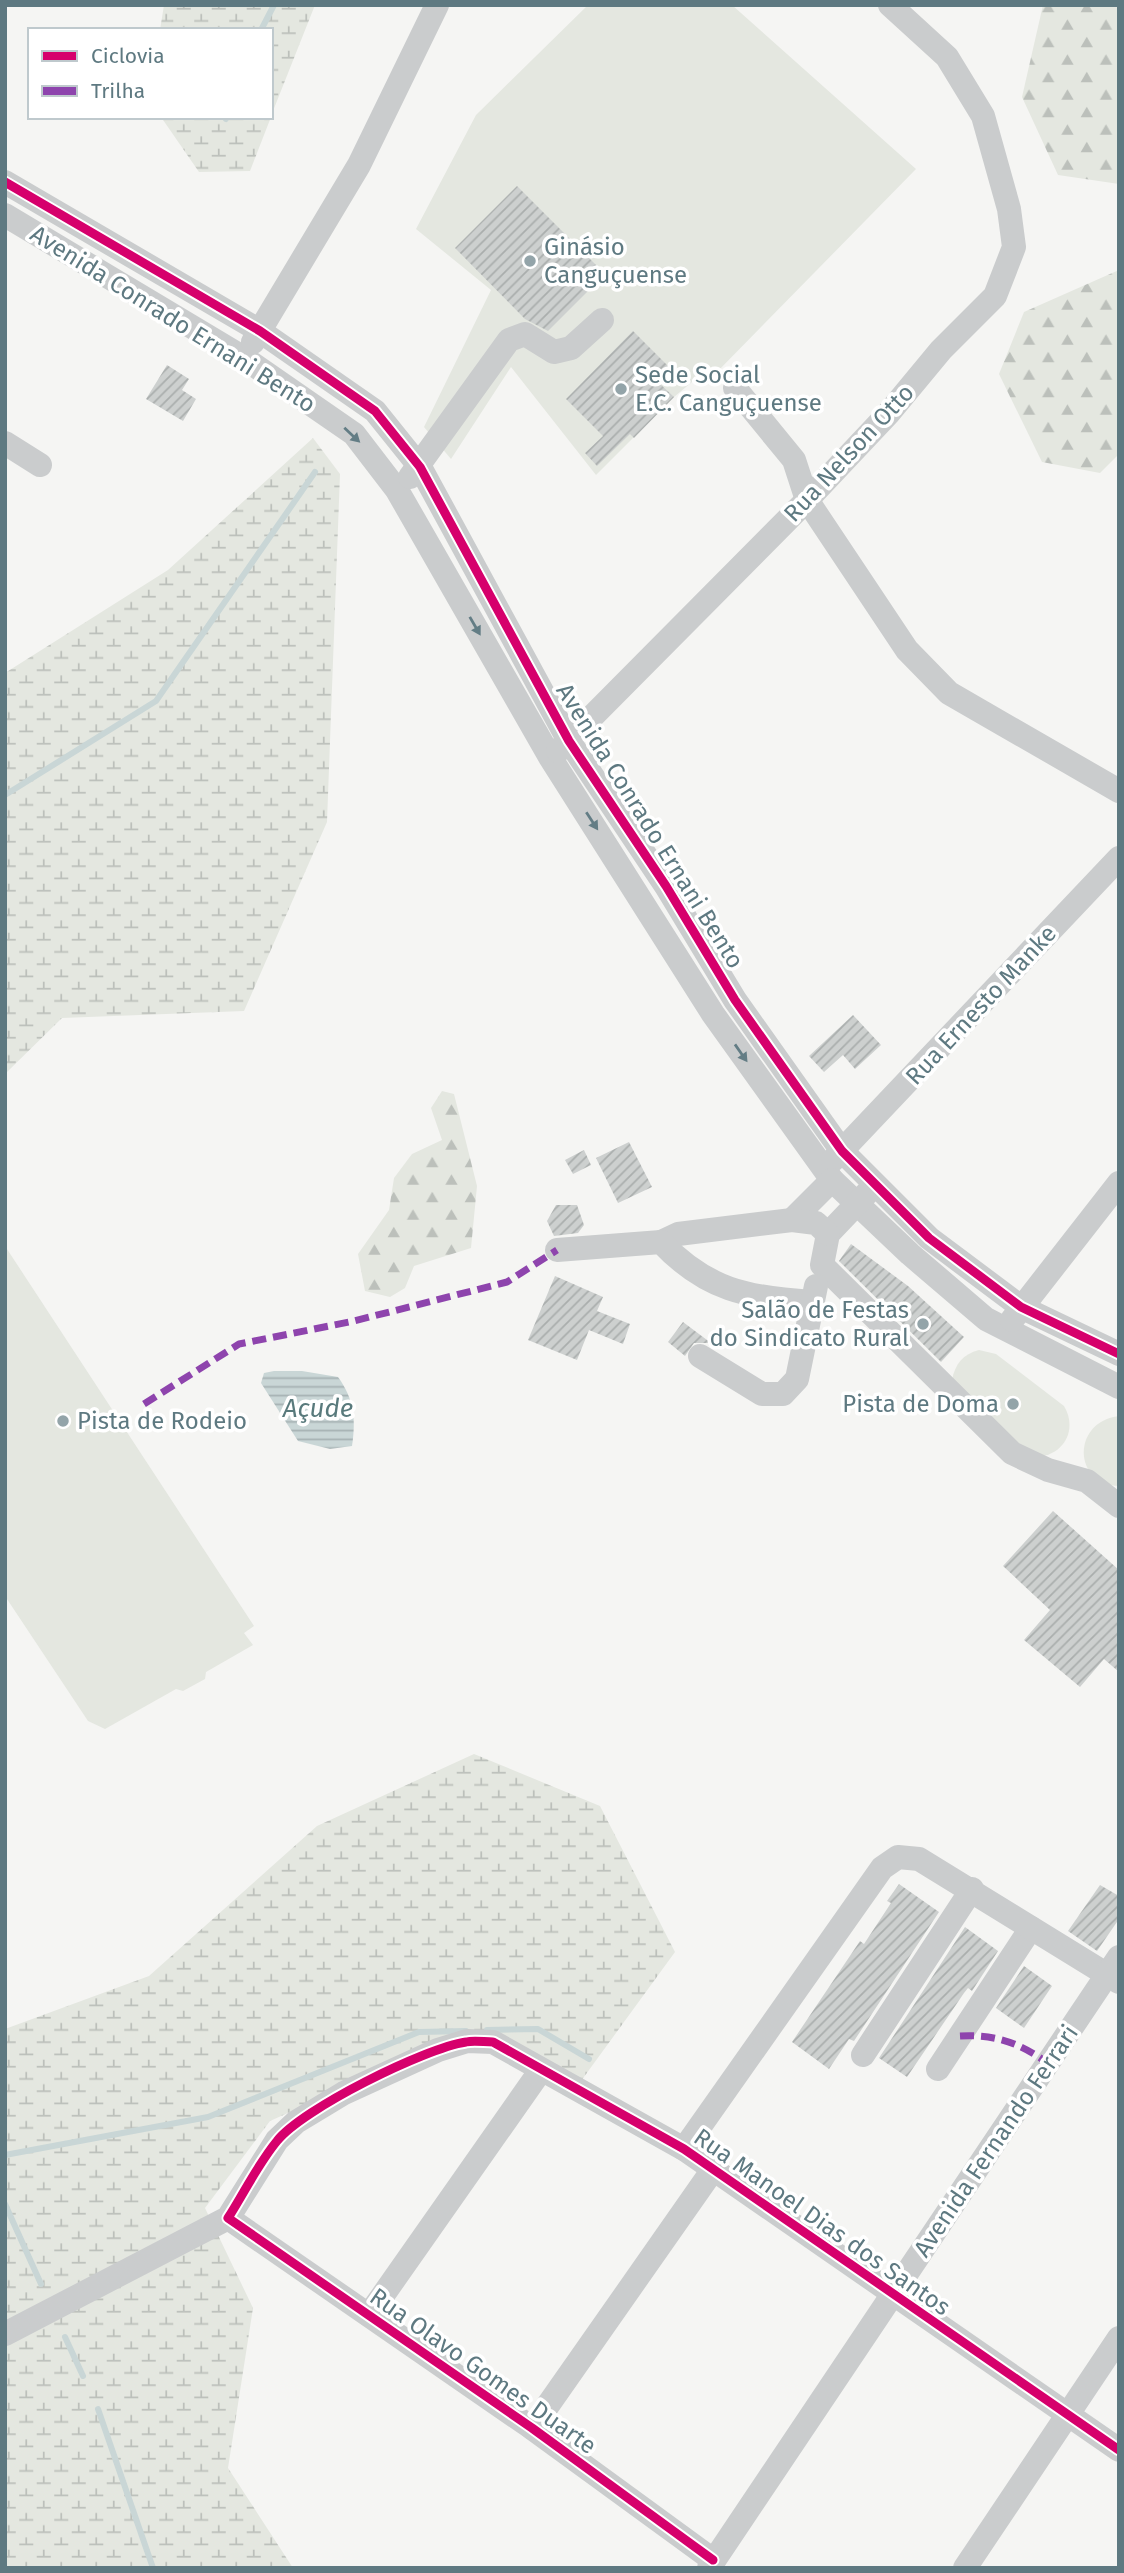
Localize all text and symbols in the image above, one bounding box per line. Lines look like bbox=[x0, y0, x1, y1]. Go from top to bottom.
legend bbox=[28, 28, 273, 119]
text: Ciclovia bbox=[91, 43, 165, 69]
text: Trilha bbox=[91, 78, 145, 104]
street label: Avenida Conrado Ernani Bento bbox=[25, 220, 321, 418]
place label: Ginásio Canguçuense bbox=[544, 233, 687, 289]
marker: Ginásio Canguçuense bbox=[522, 253, 538, 269]
place label: Sede Social E.C. Canguçuense bbox=[635, 361, 822, 417]
street label: Rua Nelson Otto bbox=[778, 378, 920, 528]
marker: Sede Social E.C. Canguçuense bbox=[613, 381, 629, 397]
one-way arrow bbox=[343, 427, 361, 443]
one-way arrow bbox=[468, 616, 481, 635]
street label: Avenida Conrado Ernani Bento bbox=[551, 678, 749, 974]
one-way arrow bbox=[585, 811, 598, 830]
street label: Rua Ernesto Manke bbox=[900, 919, 1062, 1091]
one-way arrow bbox=[734, 1044, 748, 1062]
place label: Salão de Festas do Sindicato Rural bbox=[710, 1296, 909, 1352]
marker: Salão de Festas do Sindicato Rural bbox=[915, 1316, 931, 1332]
place label: Pista de Doma bbox=[842, 1390, 999, 1418]
water label: Açude bbox=[282, 1393, 353, 1424]
marker: Pista de Doma bbox=[1005, 1396, 1021, 1412]
place label: Pista de Rodeio bbox=[77, 1407, 247, 1435]
marker: Pista de Rodeio bbox=[55, 1413, 71, 1429]
street label: Avenida Fernando Ferrari bbox=[908, 2020, 1084, 2262]
street label: Rua Manoel Dias dos Santos bbox=[688, 2123, 956, 2321]
street label: Rua Olavo Gomes Duarte bbox=[364, 2282, 602, 2460]

